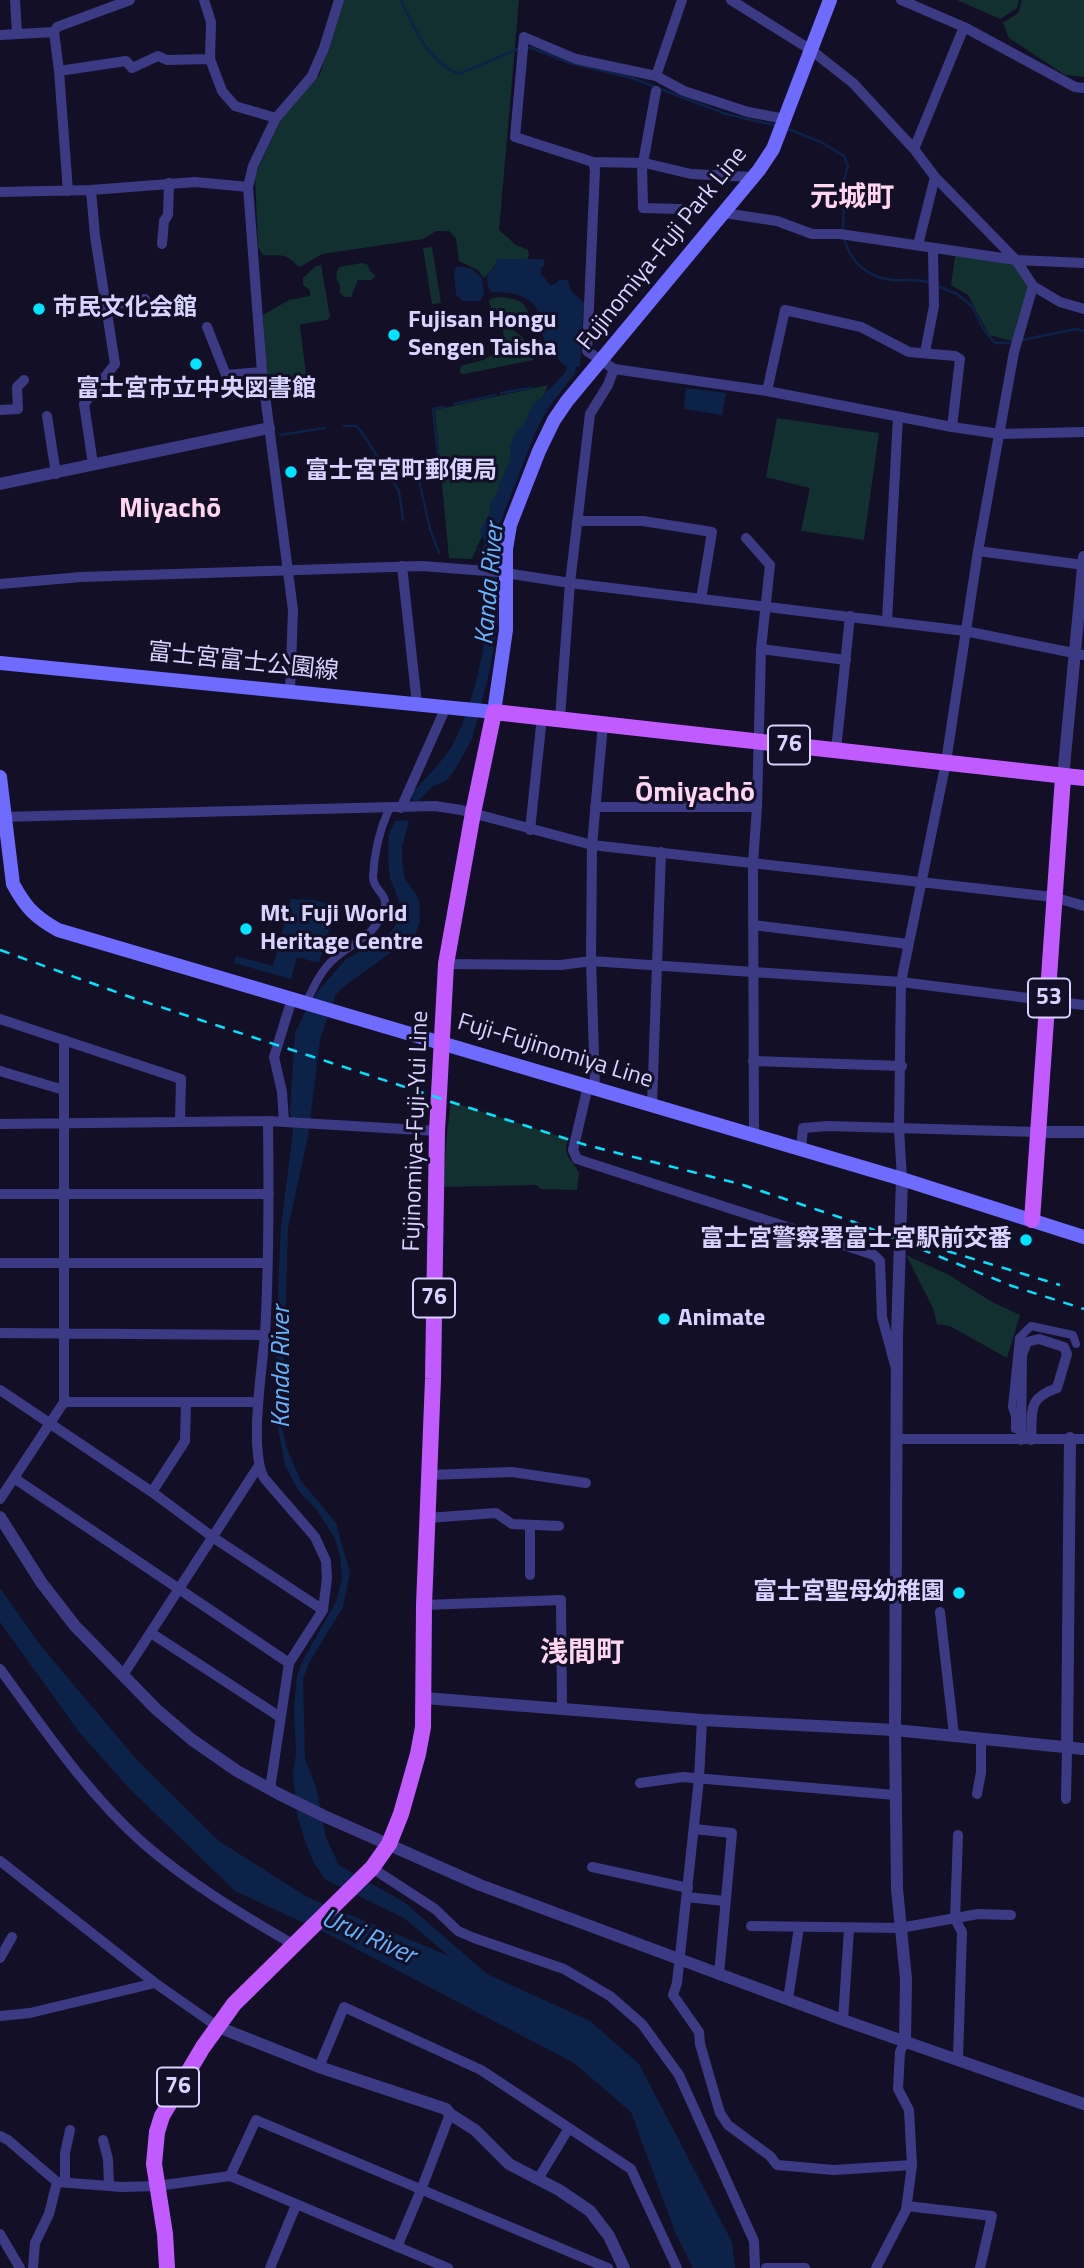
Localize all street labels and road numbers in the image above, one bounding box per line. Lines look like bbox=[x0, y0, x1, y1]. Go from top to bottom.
street label: Fujinomiya-Fuji Park Line bbox=[572, 141, 754, 357]
street label: 富士宮富士公園線 bbox=[146, 639, 340, 687]
road number: 76 bbox=[768, 726, 810, 764]
road number: 53 bbox=[1028, 979, 1070, 1018]
street label: Fuji-Fujinomiya Line bbox=[454, 1009, 656, 1095]
street label: Fujinomiya-Fuji-Yui Line bbox=[398, 1010, 436, 1252]
road number: 76 bbox=[413, 1278, 455, 1317]
road number: 76 bbox=[157, 2068, 199, 2106]

